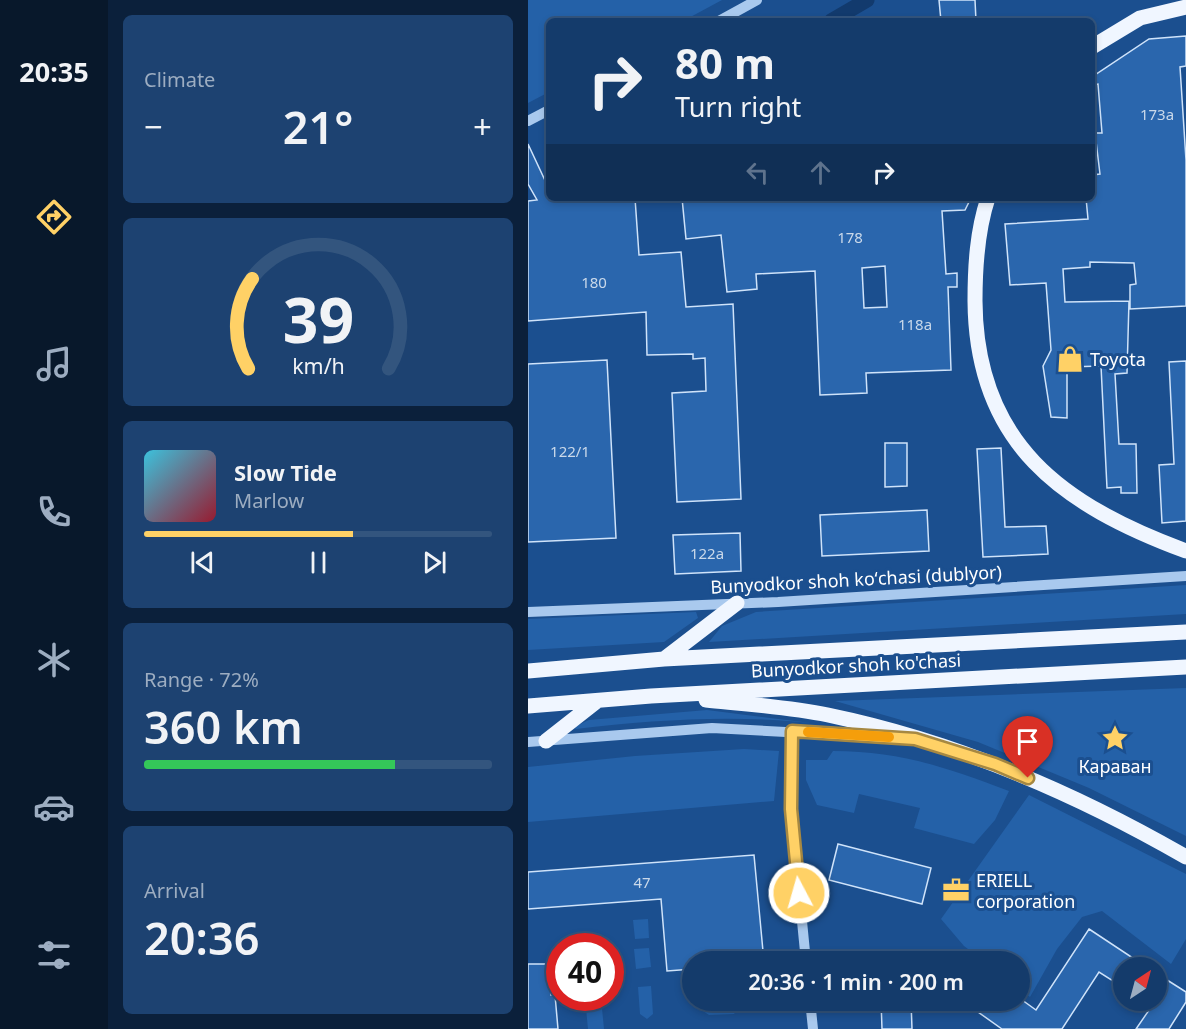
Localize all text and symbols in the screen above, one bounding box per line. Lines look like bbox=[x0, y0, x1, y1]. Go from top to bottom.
text: 80 m bbox=[675, 34, 775, 91]
icon: right bbox=[576, 42, 654, 120]
text: 20:35 bbox=[19, 53, 89, 90]
text: Climate bbox=[144, 66, 215, 93]
text: Turn right bbox=[675, 88, 801, 125]
text: 21° bbox=[283, 96, 353, 157]
text: − bbox=[144, 104, 163, 149]
text: + bbox=[473, 104, 492, 149]
house number: 173a bbox=[1140, 104, 1174, 124]
icon: left bbox=[741, 156, 774, 189]
icon: ahead bbox=[804, 156, 837, 189]
icon: right bbox=[867, 156, 900, 189]
icon: directions bbox=[33, 196, 75, 238]
house number: 178 bbox=[837, 227, 863, 247]
house number: 180 bbox=[581, 272, 607, 292]
text: 39 bbox=[282, 276, 354, 361]
house number: 118a bbox=[898, 314, 932, 334]
icon: music bbox=[33, 343, 75, 385]
shop icon: Toyota bbox=[1055, 344, 1085, 374]
place label: Toyota bbox=[1090, 347, 1146, 371]
text: km/h bbox=[292, 351, 344, 380]
house number: 122/1 bbox=[550, 441, 590, 461]
text: Slow Tide bbox=[234, 457, 337, 487]
text: Marlow bbox=[234, 487, 304, 514]
icon: phone bbox=[33, 491, 75, 533]
house number: 122a bbox=[690, 543, 724, 563]
icon: previous bbox=[186, 546, 219, 579]
icon: pause bbox=[302, 546, 335, 579]
icon: next bbox=[418, 546, 451, 579]
street label: Bunyodkor shoh koʻchasi (dublyor) bbox=[710, 559, 1002, 599]
icon: climate bbox=[33, 639, 75, 681]
street label: Bunyodkor shoh ko'chasi bbox=[750, 648, 962, 682]
text: Range · 72% bbox=[144, 666, 259, 693]
text: 360 km bbox=[144, 696, 303, 757]
pin bbox=[1002, 716, 1053, 778]
place icon: Караван bbox=[1100, 723, 1130, 753]
icon: arrive bbox=[1011, 725, 1044, 758]
place label: Караван bbox=[1078, 754, 1152, 778]
icon: car bbox=[33, 786, 75, 828]
position arrow bbox=[767, 861, 831, 925]
place label: ERIELL corporation bbox=[976, 868, 1075, 913]
house number: 47 bbox=[633, 872, 651, 892]
office icon: ERIELL corporation bbox=[941, 875, 971, 905]
text: Arrival bbox=[144, 877, 205, 904]
text: 20:36 bbox=[144, 907, 259, 968]
speed limit sign: 40 bbox=[546, 933, 624, 1011]
icon: filters bbox=[33, 934, 75, 976]
north arrow bbox=[1113, 957, 1167, 1011]
map controls bbox=[1113, 957, 1167, 1011]
text: 20:36 · 1 min · 200 m bbox=[748, 966, 964, 996]

